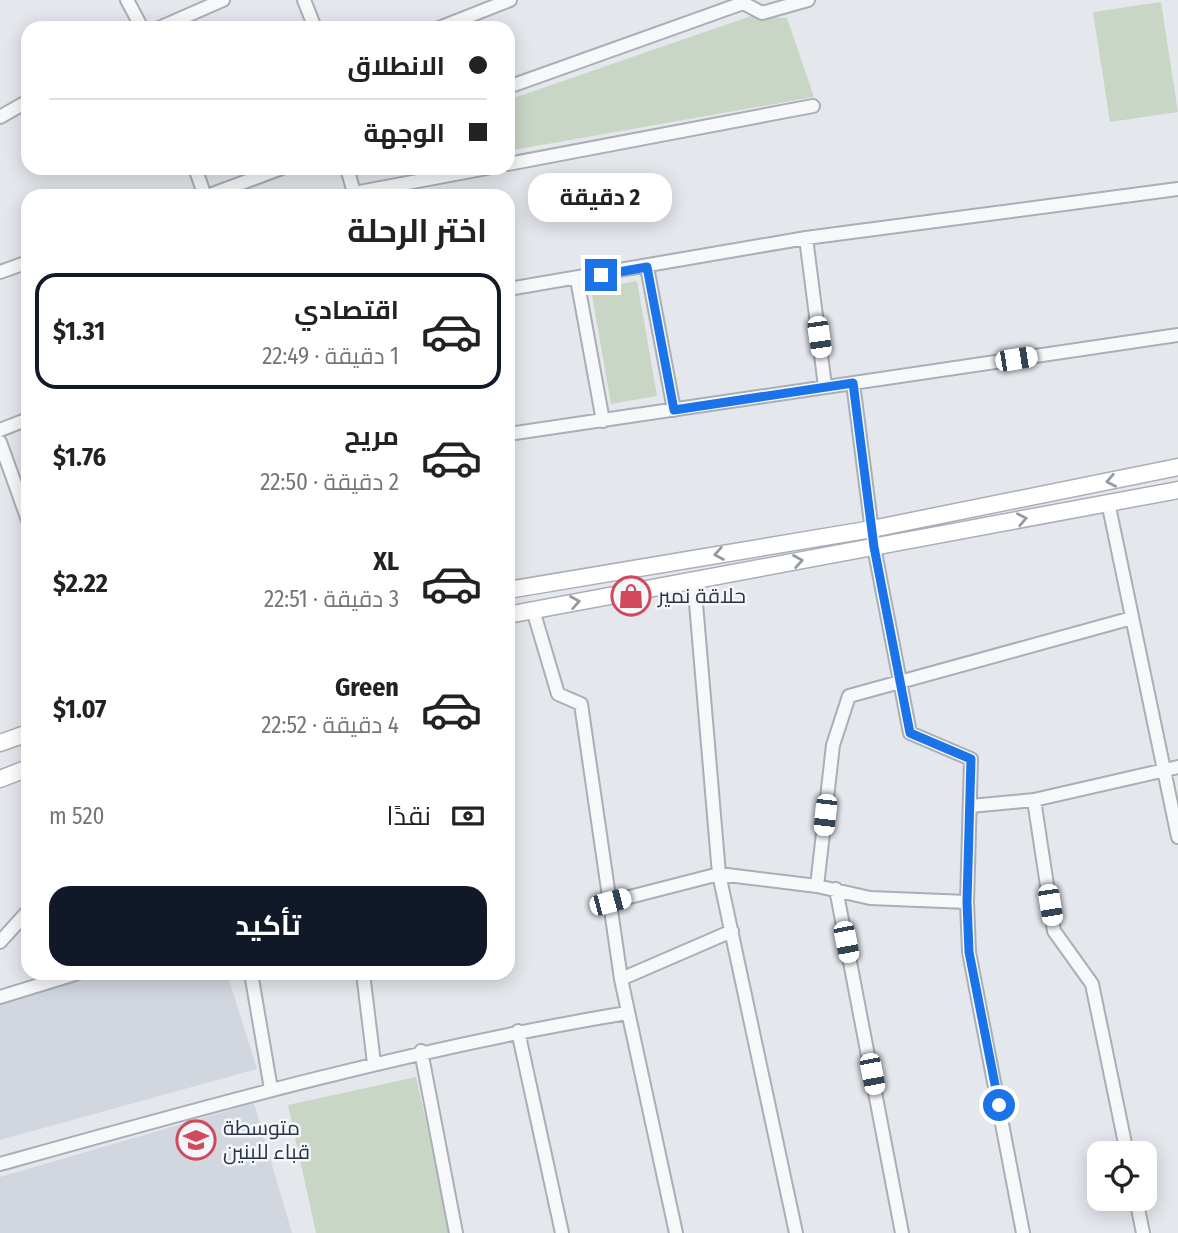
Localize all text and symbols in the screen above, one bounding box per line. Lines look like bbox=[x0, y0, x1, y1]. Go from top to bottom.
text: الانطلاق bbox=[347, 51, 445, 82]
text: الوجهة bbox=[364, 118, 445, 149]
callout: 2 دقيقة bbox=[529, 174, 673, 222]
text: 2 دقيقة bbox=[560, 183, 640, 211]
text: اختر الرحلة bbox=[347, 212, 487, 250]
route end bbox=[585, 259, 617, 291]
text: اقتصادي bbox=[294, 295, 399, 326]
icon: car bbox=[420, 300, 483, 363]
car bbox=[806, 315, 833, 359]
text: $1.31 bbox=[53, 316, 105, 347]
text: 1 دقيقة · 22:49 bbox=[262, 342, 399, 370]
car bbox=[994, 345, 1039, 373]
text: مريح bbox=[344, 421, 399, 452]
icon: car bbox=[420, 426, 483, 489]
text: $1.76 bbox=[53, 442, 106, 473]
text: 2 دقيقة · 22:50 bbox=[260, 468, 399, 496]
one-way arrow bbox=[1105, 472, 1117, 487]
one-way arrow bbox=[1016, 512, 1028, 527]
text: XL bbox=[373, 546, 399, 577]
one-way arrow bbox=[713, 546, 725, 561]
icon: car bbox=[420, 552, 483, 615]
one-way arrow bbox=[792, 554, 804, 569]
text: $2.22 bbox=[53, 568, 108, 599]
shop icon: حلاقة نمير bbox=[610, 575, 652, 617]
place label: حلاقة نمير bbox=[657, 583, 746, 609]
text: 3 دقيقة · 22:51 bbox=[264, 585, 399, 613]
one-way arrow bbox=[569, 595, 580, 610]
text: Green bbox=[335, 672, 399, 703]
icon: car bbox=[420, 678, 483, 741]
text: $1.07 bbox=[53, 694, 106, 725]
text: 4 دقيقة · 22:52 bbox=[261, 711, 399, 739]
car bbox=[813, 793, 838, 837]
icon: cash bbox=[449, 797, 487, 835]
text: نقدًا bbox=[387, 801, 431, 832]
text: 520 m bbox=[49, 802, 105, 830]
car bbox=[1037, 883, 1064, 927]
button: تأكيد bbox=[49, 886, 487, 966]
car bbox=[587, 886, 634, 918]
car bbox=[832, 919, 861, 965]
car bbox=[858, 1051, 887, 1097]
route start bbox=[983, 1089, 1015, 1121]
place label: متوسطة قباء للبنين bbox=[223, 1115, 310, 1165]
school or university icon: متوسطة قباء للبنين bbox=[175, 1119, 217, 1161]
map controls bbox=[1087, 1141, 1157, 1211]
button: locate bbox=[1087, 1141, 1157, 1211]

